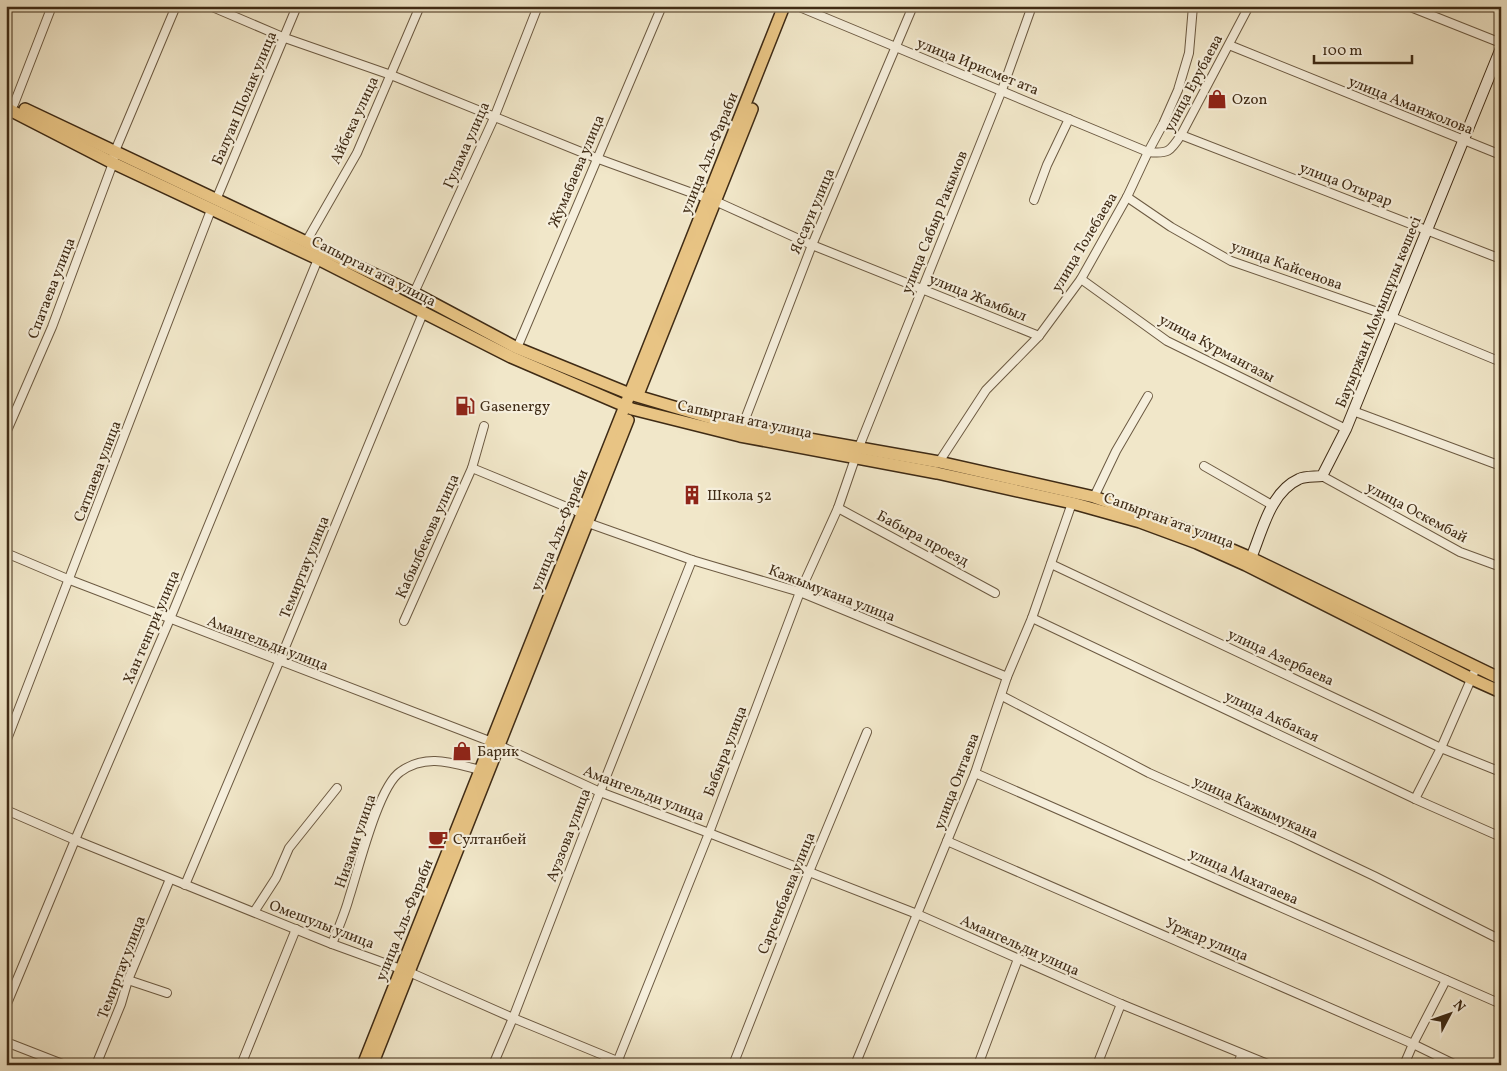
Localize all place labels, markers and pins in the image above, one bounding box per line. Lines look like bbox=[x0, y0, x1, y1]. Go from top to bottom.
shop icon: Ozon bbox=[1206, 88, 1228, 110]
place label: Ozon bbox=[1232, 90, 1267, 111]
fuel station icon: Gasenergy bbox=[454, 395, 476, 417]
place label: Gasenergy bbox=[480, 397, 550, 418]
building icon: Школа 52 bbox=[681, 484, 703, 506]
place label: Школа 52 bbox=[707, 486, 772, 507]
shop icon: Барик bbox=[451, 740, 473, 762]
place label: Барик bbox=[477, 742, 519, 763]
cafe icon: Султанбей bbox=[427, 828, 449, 850]
place label: Султанбей bbox=[453, 830, 526, 851]

